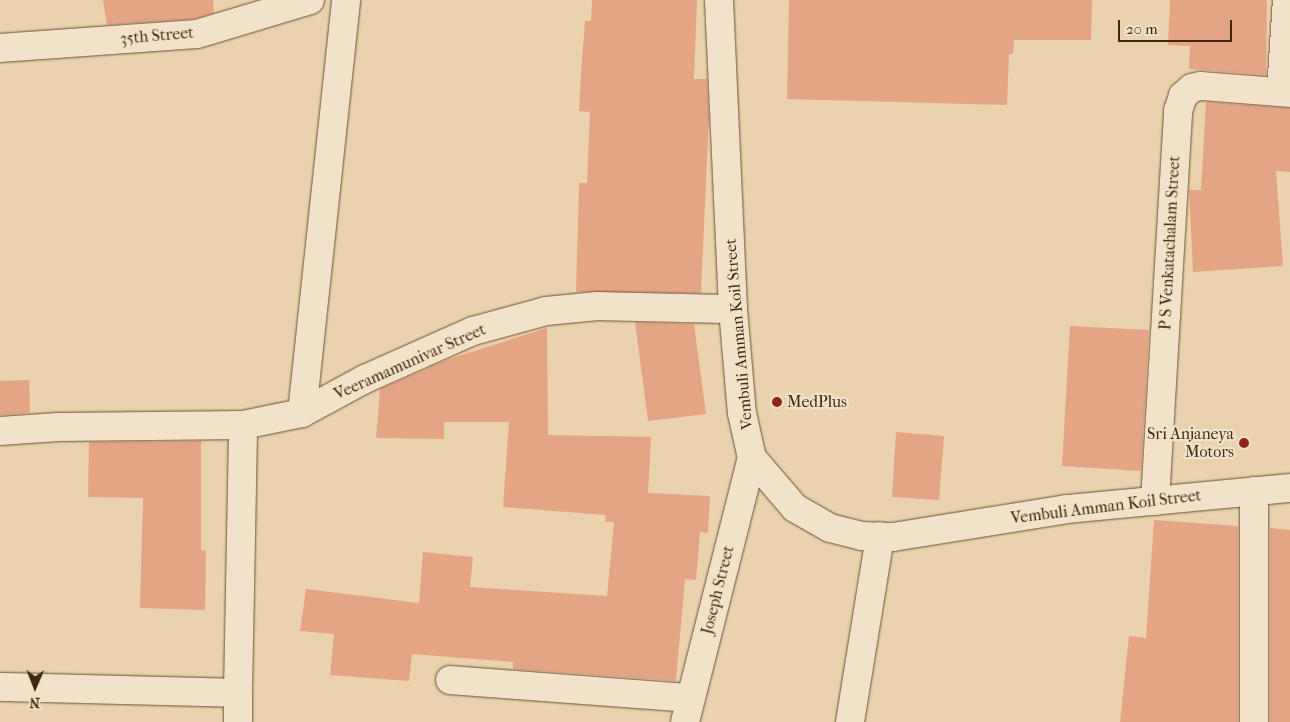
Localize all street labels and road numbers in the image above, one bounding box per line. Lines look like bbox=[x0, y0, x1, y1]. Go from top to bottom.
street label: 35th Street bbox=[119, 23, 195, 49]
street label: P S Venkatachalam Street bbox=[1156, 155, 1184, 331]
street label: Vembuli Amman Koil Street bbox=[721, 238, 757, 430]
street label: Veeramamunivar Street bbox=[331, 320, 489, 404]
street label: Vembuli Amman Koil Street bbox=[1010, 486, 1202, 528]
street label: Joseph Street bbox=[698, 544, 738, 636]

